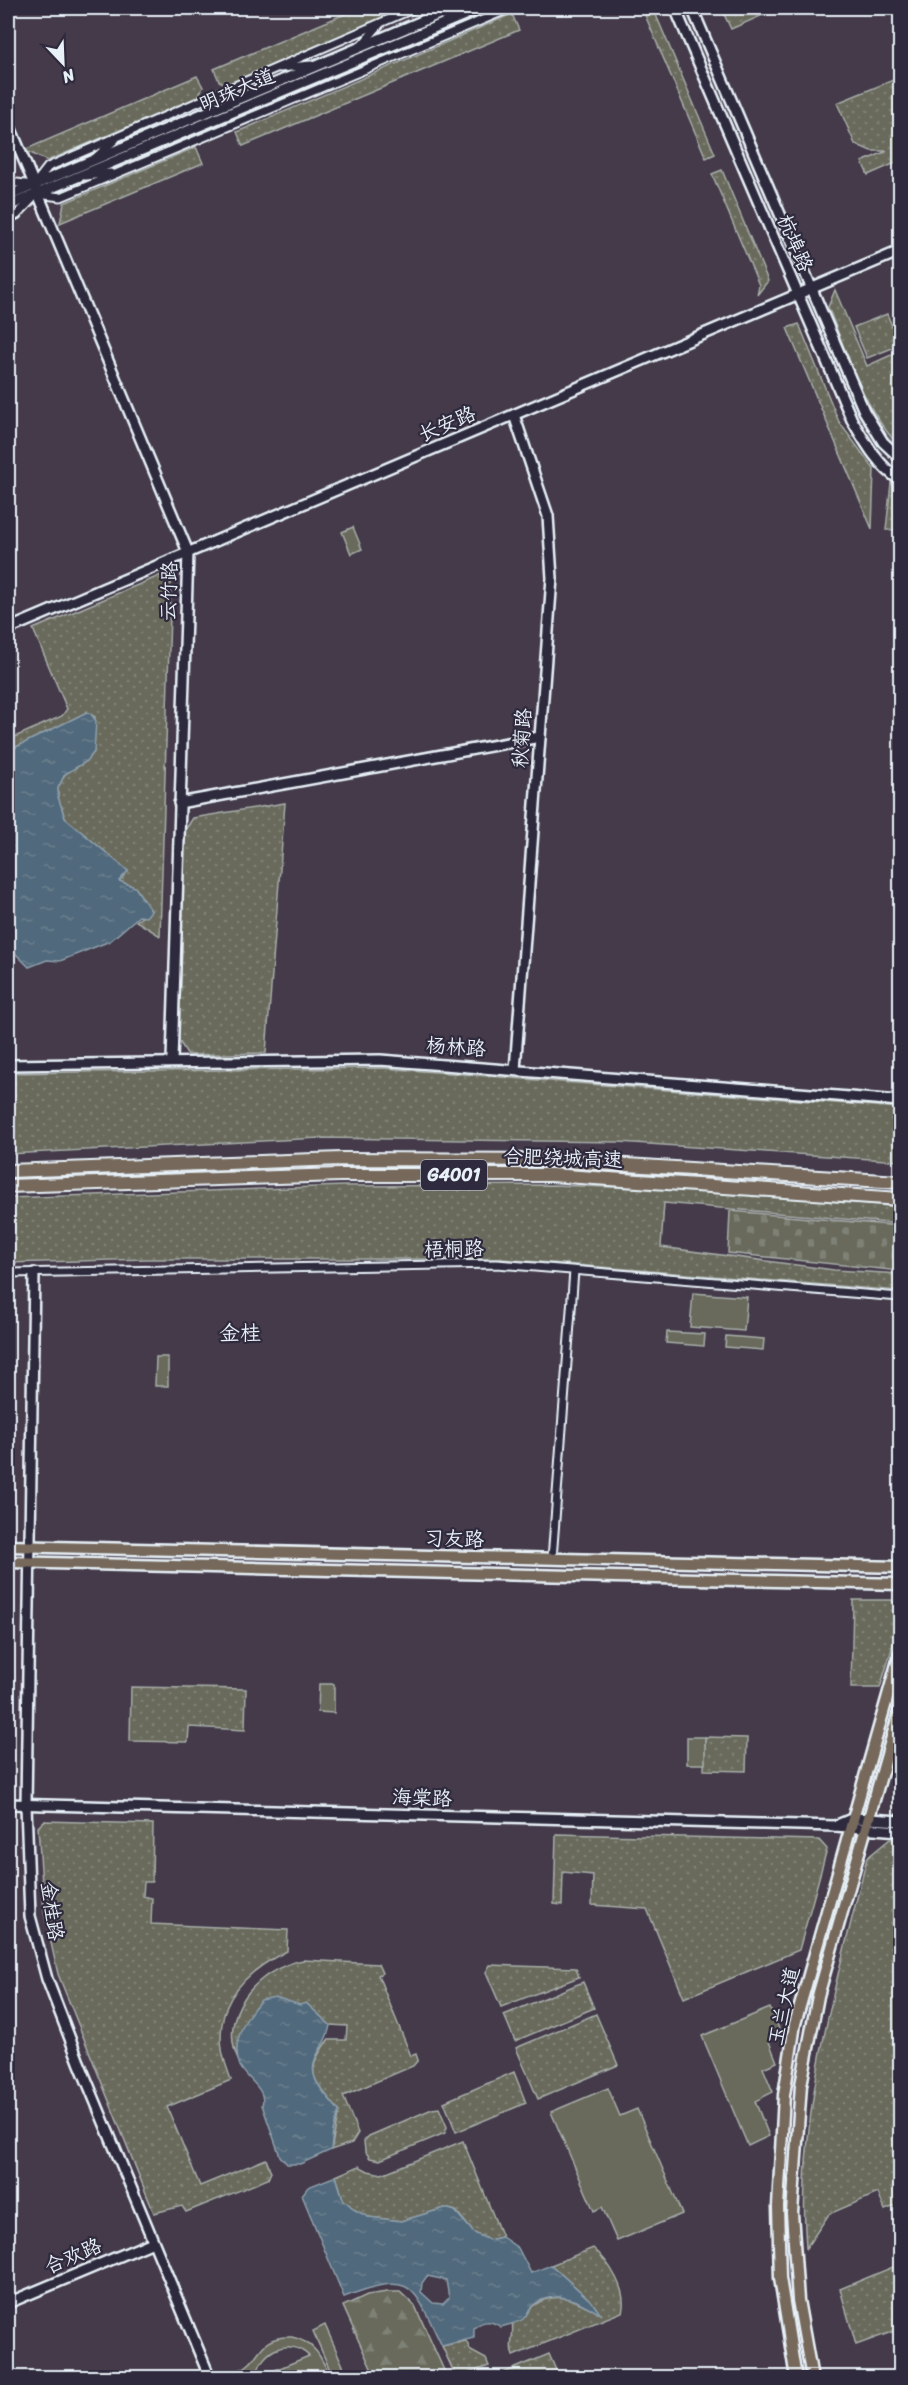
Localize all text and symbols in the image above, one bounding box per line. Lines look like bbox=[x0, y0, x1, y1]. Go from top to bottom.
north arrow bbox=[33, 33, 93, 93]
street label: 明珠大道 bbox=[193, 58, 281, 122]
text: N bbox=[57, 60, 80, 92]
street label: 杭埠路 bbox=[767, 209, 823, 278]
street label: 长安路 bbox=[413, 396, 482, 452]
street label: 云竹路 bbox=[150, 559, 188, 622]
street label: 秋菊路 bbox=[502, 706, 542, 769]
street label: 杨林路 bbox=[425, 1027, 488, 1067]
street label: 合肥绕城高速 bbox=[502, 1138, 624, 1178]
road number: G4001 bbox=[421, 1160, 487, 1190]
street label: 梧桐路 bbox=[424, 1231, 485, 1267]
district label: 金桂 bbox=[219, 1314, 261, 1352]
street label: 习友路 bbox=[424, 1521, 485, 1557]
street label: 海棠路 bbox=[391, 1779, 454, 1817]
street label: 金桂路 bbox=[30, 1879, 74, 1944]
street label: 玉兰大道 bbox=[758, 1963, 810, 2049]
street label: 合欢路 bbox=[39, 2228, 108, 2284]

